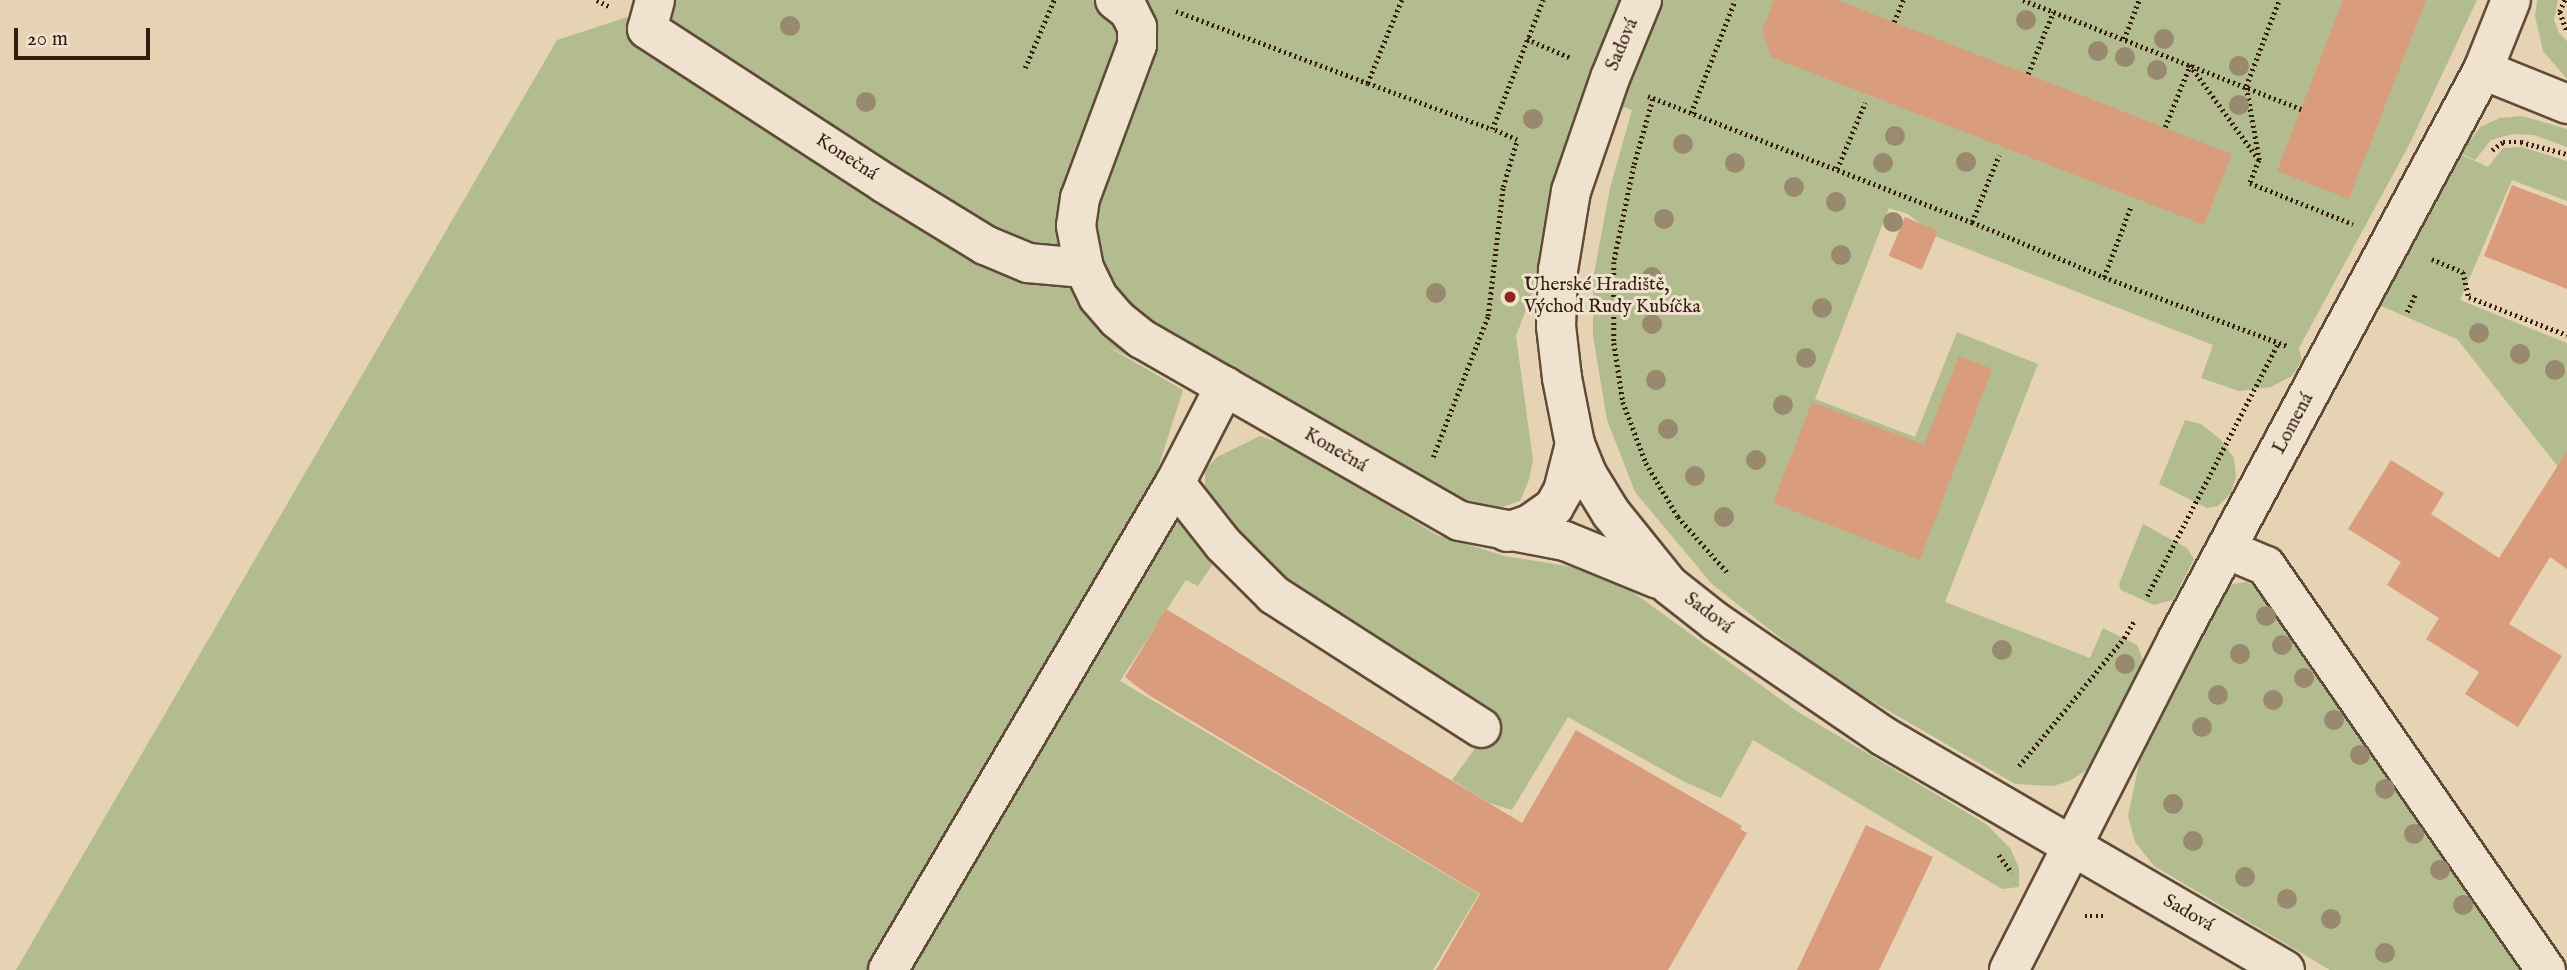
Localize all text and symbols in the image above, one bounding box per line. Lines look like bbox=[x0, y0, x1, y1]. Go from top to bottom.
scale bar bbox=[18, 14, 154, 58]
street label: Sadová bbox=[1602, 15, 1644, 75]
text: 20 m bbox=[27, 26, 68, 53]
street label: Konečná bbox=[811, 130, 881, 186]
place label: Uherské Hradiště, Východ Rudy Kubíčka bbox=[1524, 275, 1701, 319]
marker: Uherské Hradiště, Východ Rudy Kubíčka bbox=[1502, 289, 1518, 305]
street label: Lomená bbox=[2269, 390, 2319, 458]
street label: Konečná bbox=[1299, 424, 1371, 478]
street label: Sadová bbox=[1679, 588, 1737, 640]
street label: Sadová bbox=[2159, 890, 2217, 938]

